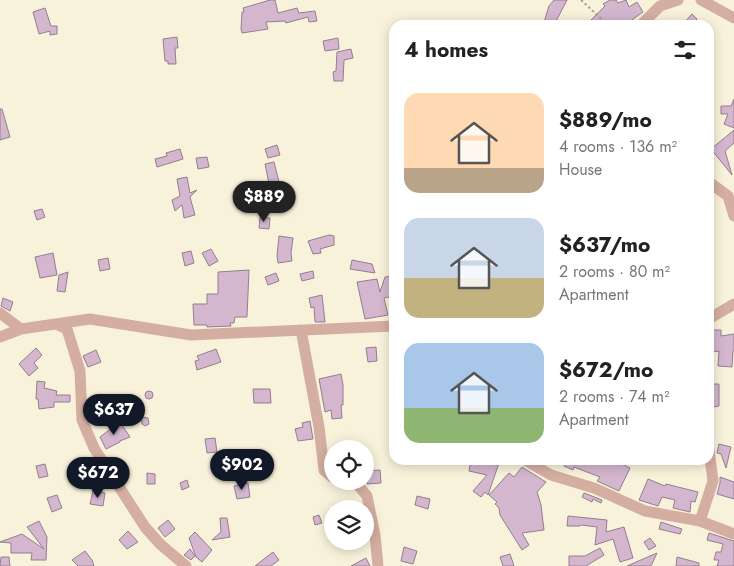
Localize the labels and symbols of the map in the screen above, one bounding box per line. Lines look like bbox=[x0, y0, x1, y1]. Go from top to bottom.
pin: $889 bbox=[234, 180, 294, 223]
pin: $637 bbox=[84, 394, 144, 436]
pin: $902 bbox=[212, 448, 272, 491]
pin: $672 bbox=[68, 456, 128, 499]

